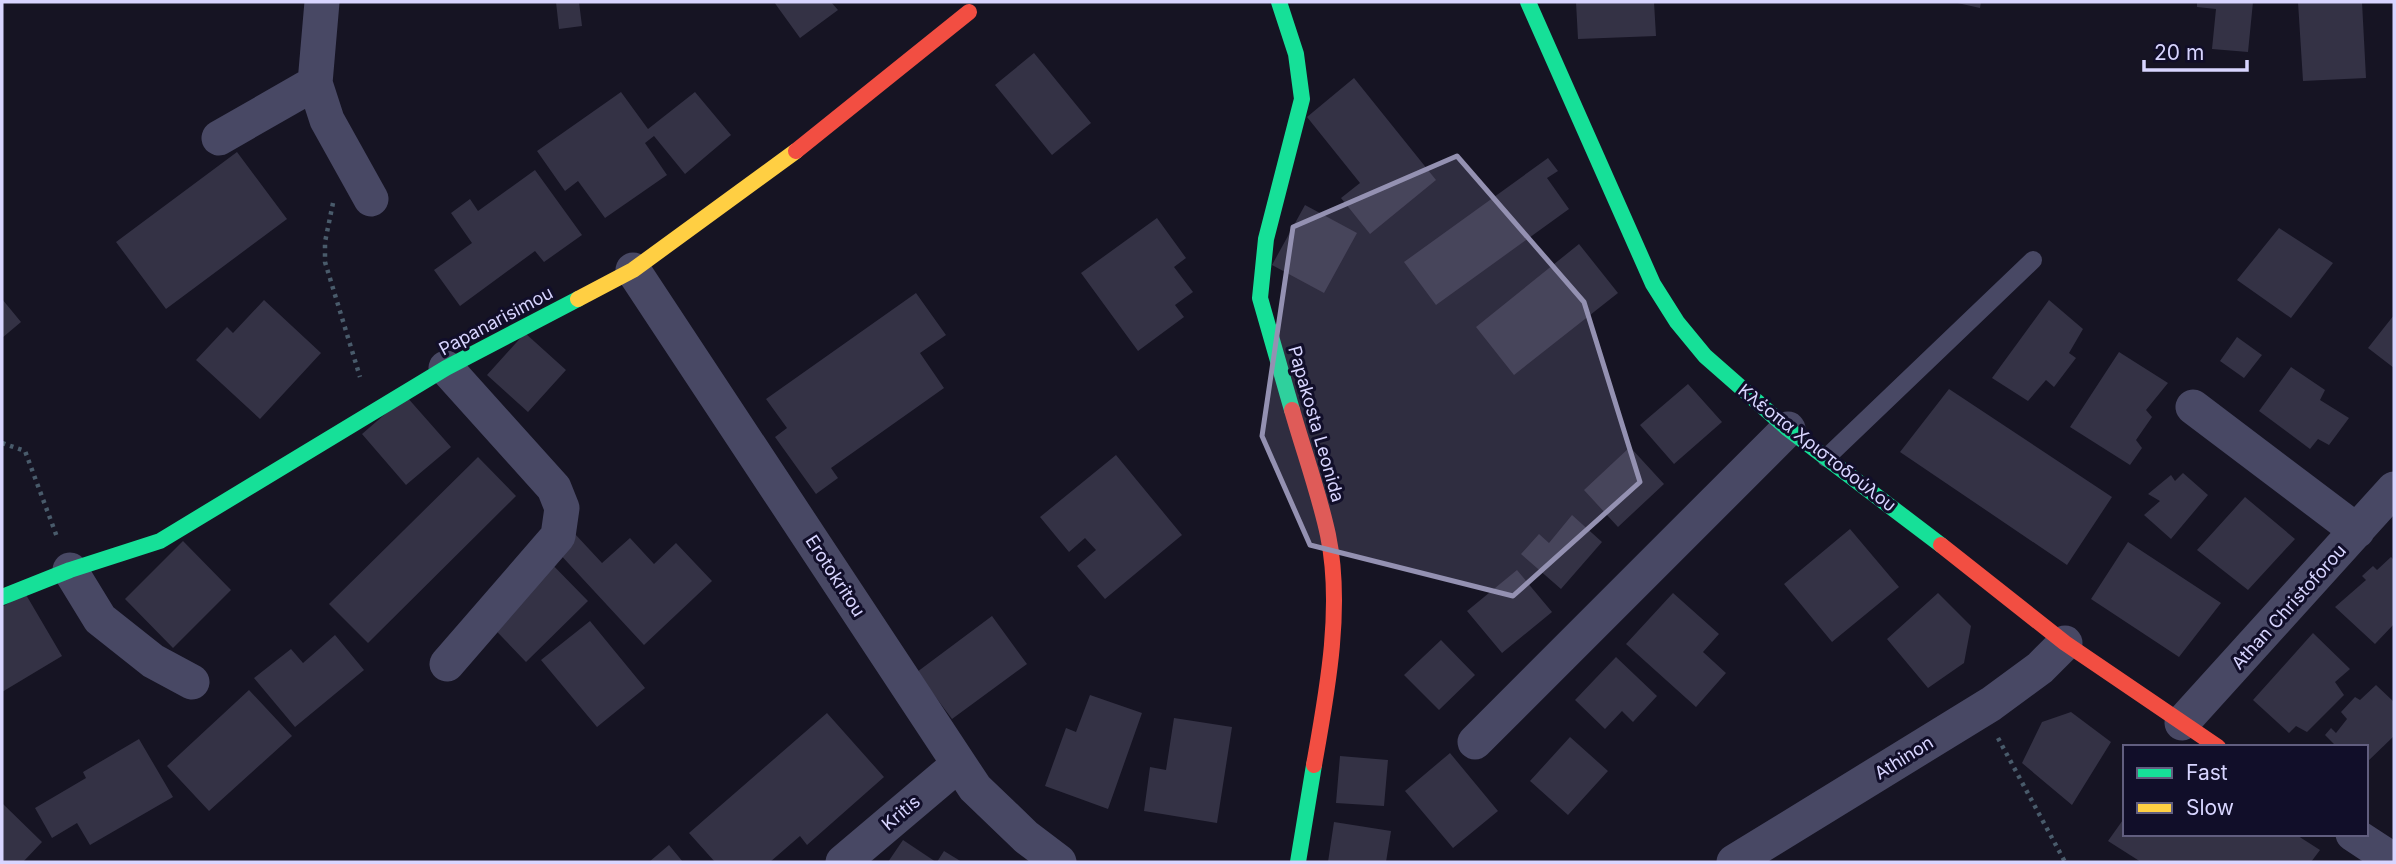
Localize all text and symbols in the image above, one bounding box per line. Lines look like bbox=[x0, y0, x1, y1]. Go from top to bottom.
scale bar bbox=[2144, 28, 2247, 72]
text: 20 m bbox=[2154, 40, 2204, 65]
street label: Papanarisimou bbox=[435, 282, 556, 359]
street label: Papakosta Leonida bbox=[1284, 343, 1349, 504]
street label: Κλέοπα Χριστοδούλου bbox=[1734, 379, 1900, 516]
street label: Erotokritou bbox=[801, 531, 870, 620]
street label: Athan Christoforou bbox=[2227, 540, 2350, 673]
street label: Athinon bbox=[1871, 731, 1937, 784]
legend bbox=[2123, 745, 2368, 836]
text: Fast bbox=[2186, 760, 2228, 785]
street label: Kritis bbox=[877, 791, 924, 835]
text: Slow bbox=[2186, 795, 2234, 820]

